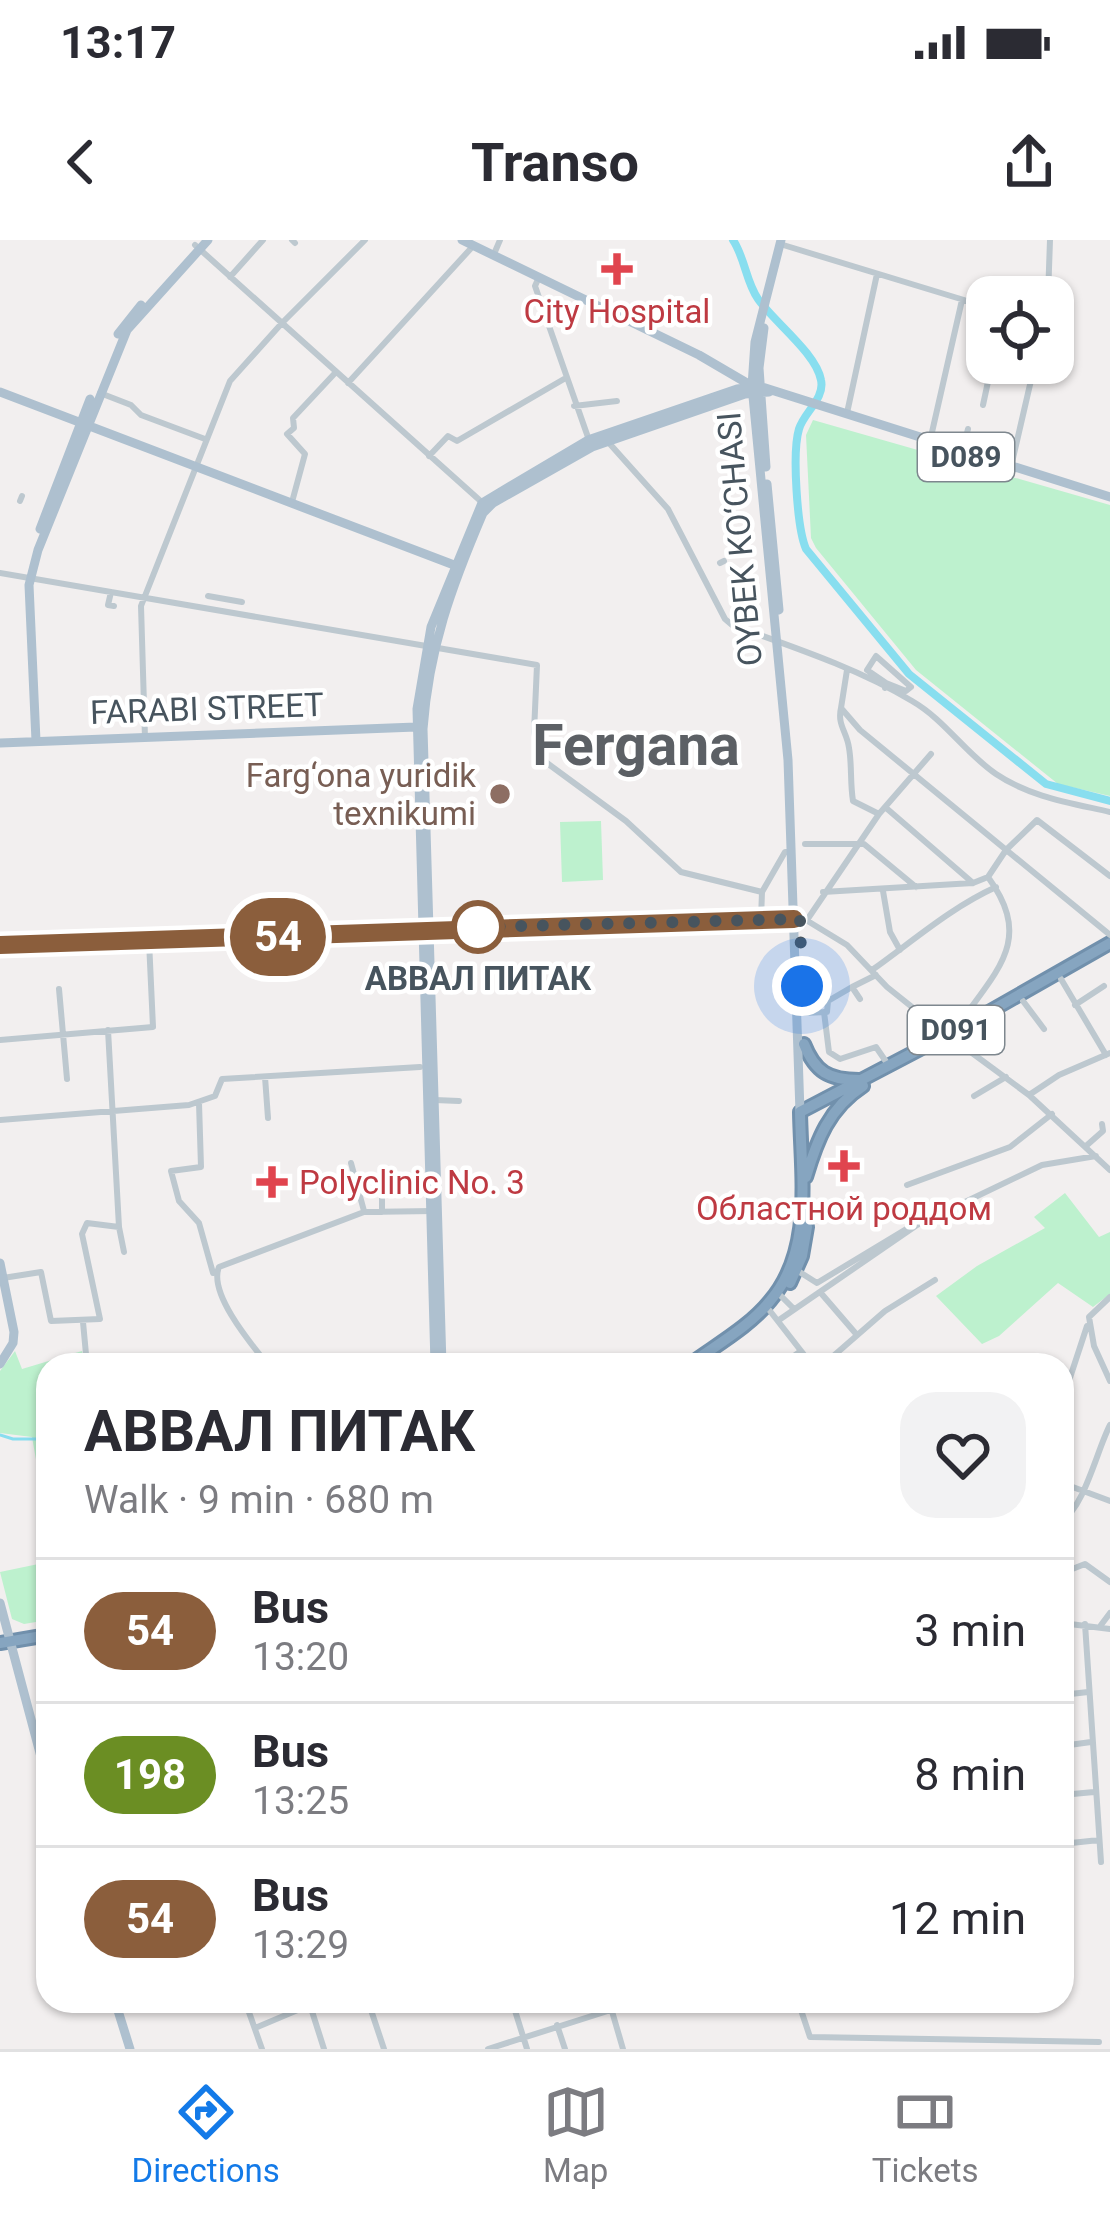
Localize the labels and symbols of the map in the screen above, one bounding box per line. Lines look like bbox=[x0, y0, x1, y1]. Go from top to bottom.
marker: City Hospital bbox=[601, 253, 633, 285]
place label: City Hospital bbox=[524, 292, 710, 331]
street label: OYBEK KO‘CHASI bbox=[709, 410, 770, 668]
road number: D089 bbox=[918, 433, 1014, 481]
street label: FARABI STREET bbox=[90, 685, 325, 732]
district label: Fergana bbox=[532, 712, 740, 779]
place label: Farg‘ona yuridik texnikumi bbox=[246, 756, 476, 833]
marker: Farg‘ona yuridik texnikumi bbox=[487, 781, 513, 807]
line badge: 54 bbox=[224, 898, 332, 976]
marker: АВВАЛ ПИТАК bbox=[453, 902, 503, 952]
your location bbox=[772, 956, 832, 1016]
place label: АВВАЛ ПИТАК bbox=[365, 959, 592, 998]
road number: D091 bbox=[908, 1006, 1004, 1054]
marker: Областной роддом bbox=[828, 1150, 860, 1182]
place label: Polyclinic No. 3 bbox=[299, 1163, 525, 1202]
marker: Polyclinic No. 3 bbox=[256, 1166, 288, 1198]
place label: Областной роддом bbox=[696, 1189, 992, 1228]

